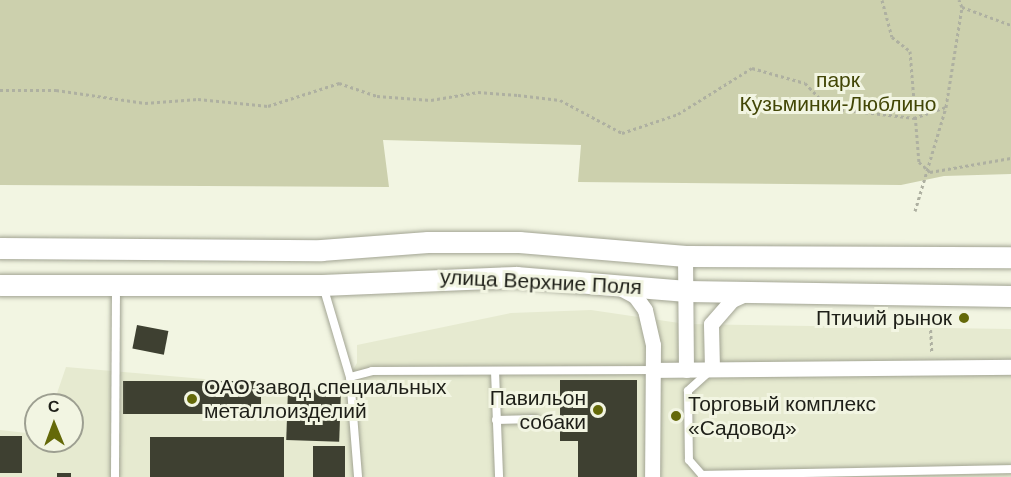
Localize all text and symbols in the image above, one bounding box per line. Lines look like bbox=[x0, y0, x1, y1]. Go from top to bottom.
park label: парк Кузьминки-Люблино bbox=[740, 67, 936, 117]
street label: улица Верхние Поля bbox=[439, 264, 643, 300]
place label: Птичий рынок bbox=[816, 305, 952, 331]
marker: Птичий рынок bbox=[957, 311, 971, 325]
place label: ОАО завод специальных металлоизделий bbox=[204, 374, 446, 424]
place label: Павильон собаки bbox=[490, 385, 586, 435]
place label: Торговый комплекс «Садовод» bbox=[688, 391, 876, 441]
marker: ОАО завод специальных металлоизделий bbox=[185, 392, 199, 406]
north arrow bbox=[24, 393, 84, 453]
text: С bbox=[48, 398, 60, 415]
marker: Павильон собаки bbox=[591, 403, 605, 417]
marker: Торговый комплекс «Садовод» bbox=[669, 409, 683, 423]

